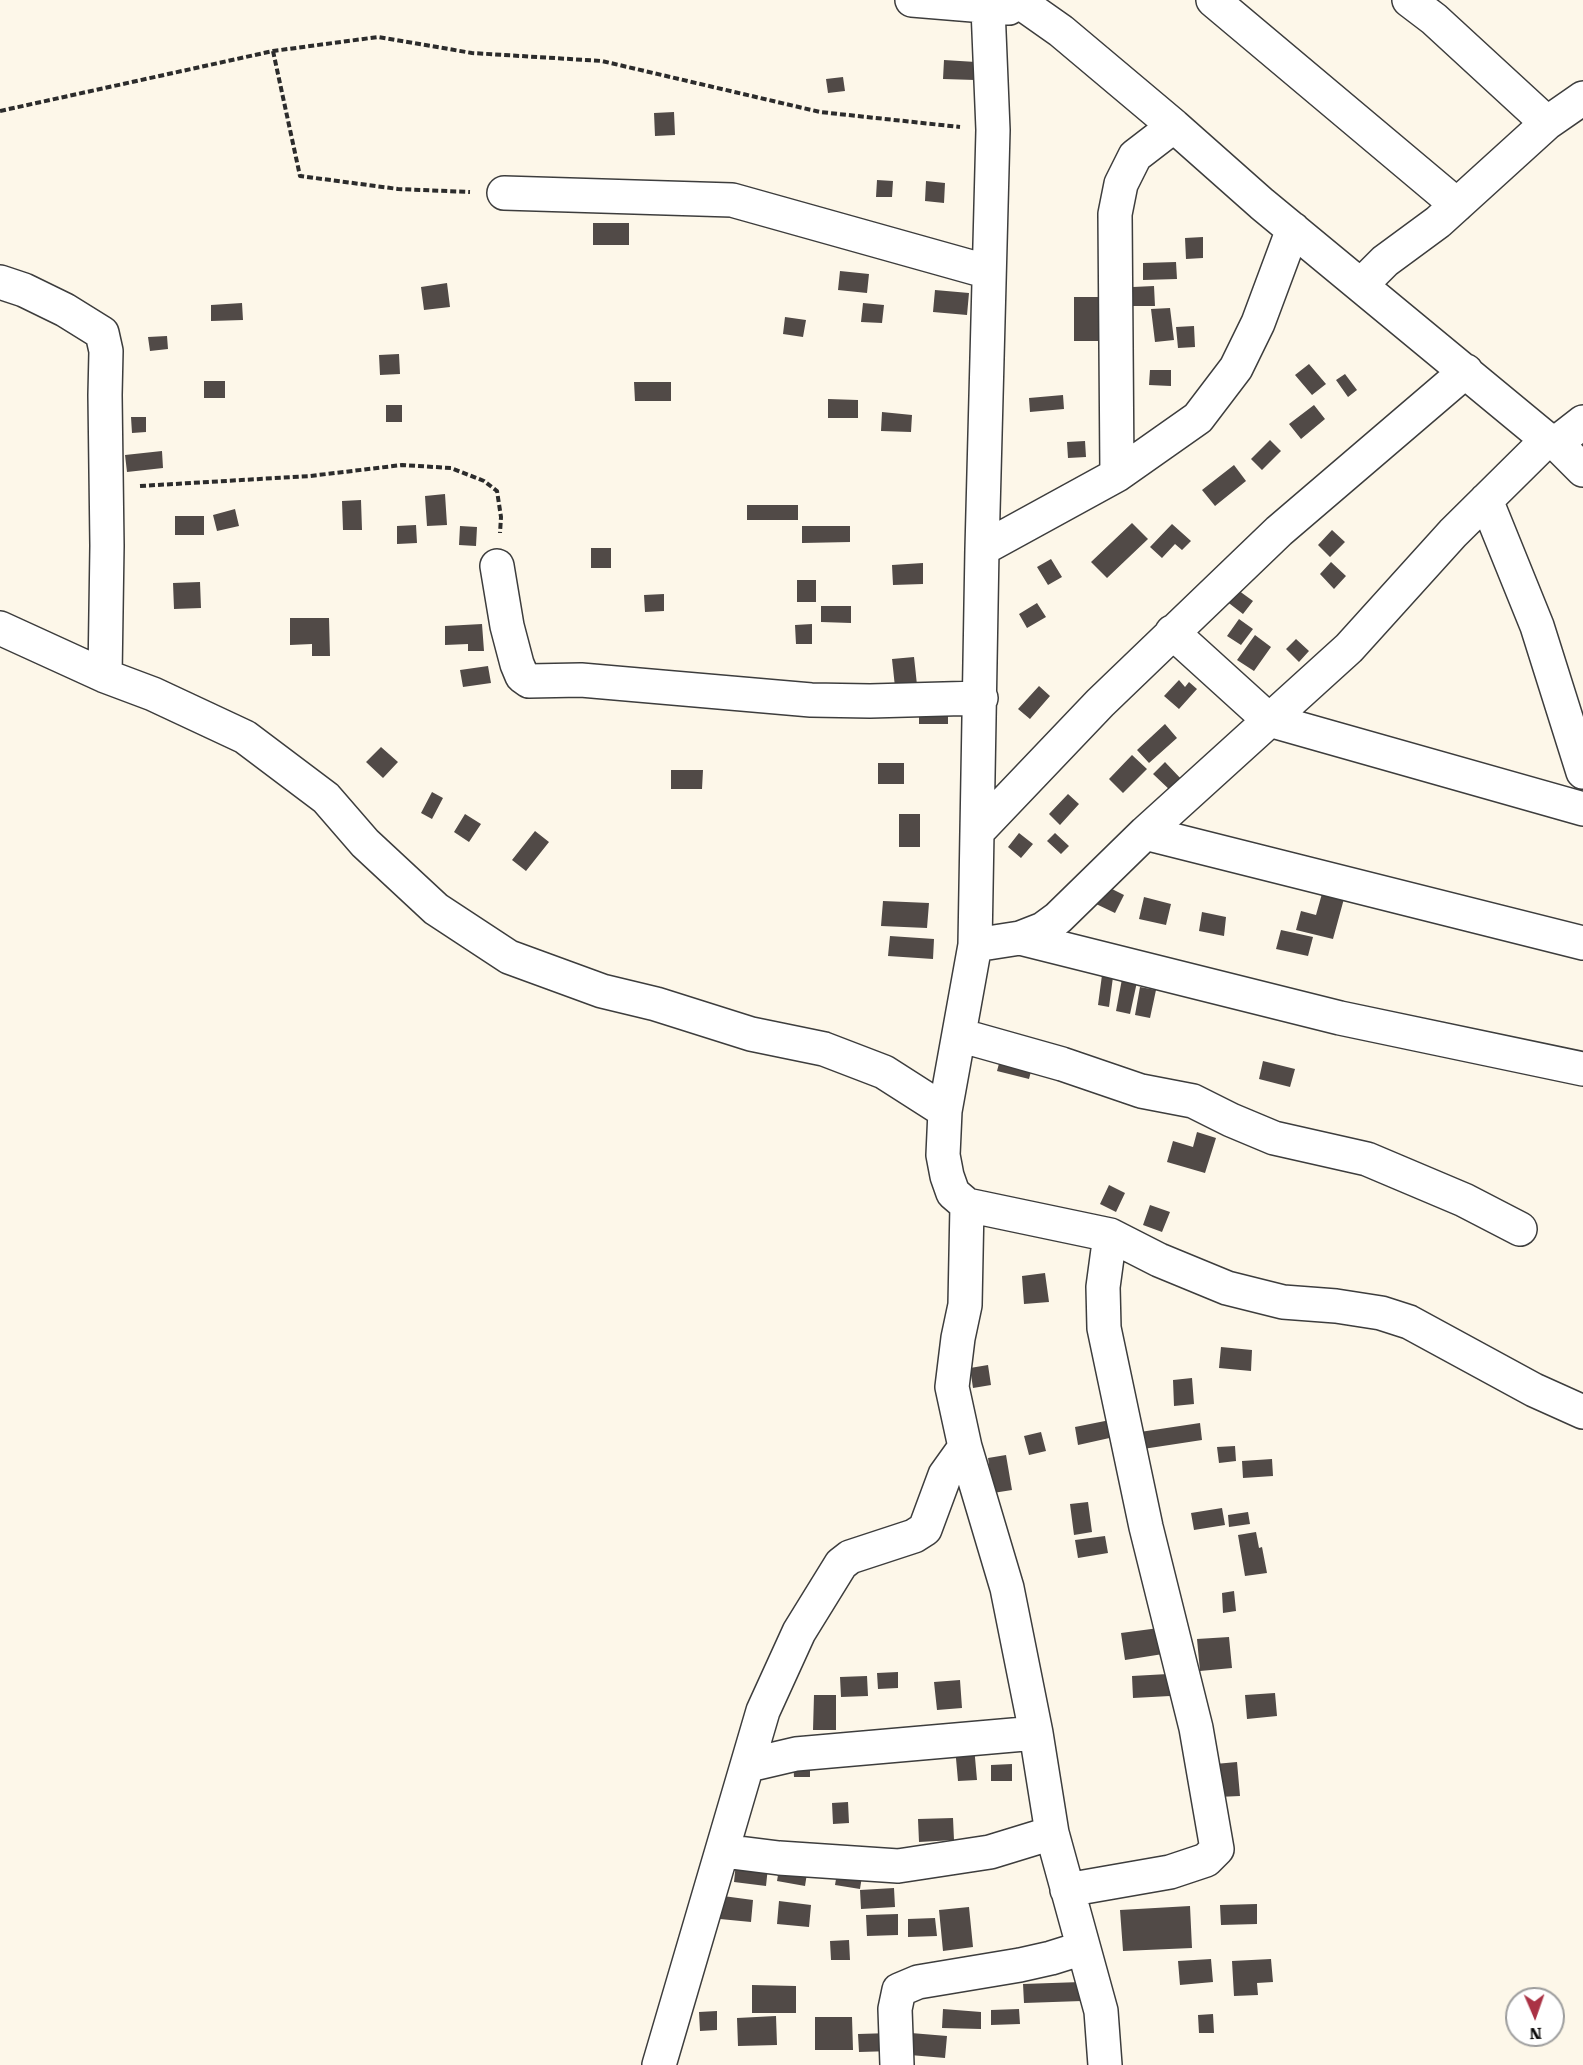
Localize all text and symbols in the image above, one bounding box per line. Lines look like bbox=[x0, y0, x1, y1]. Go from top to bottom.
north arrow bbox=[1505, 1987, 1565, 2047]
text: N bbox=[1529, 2024, 1542, 2043]

